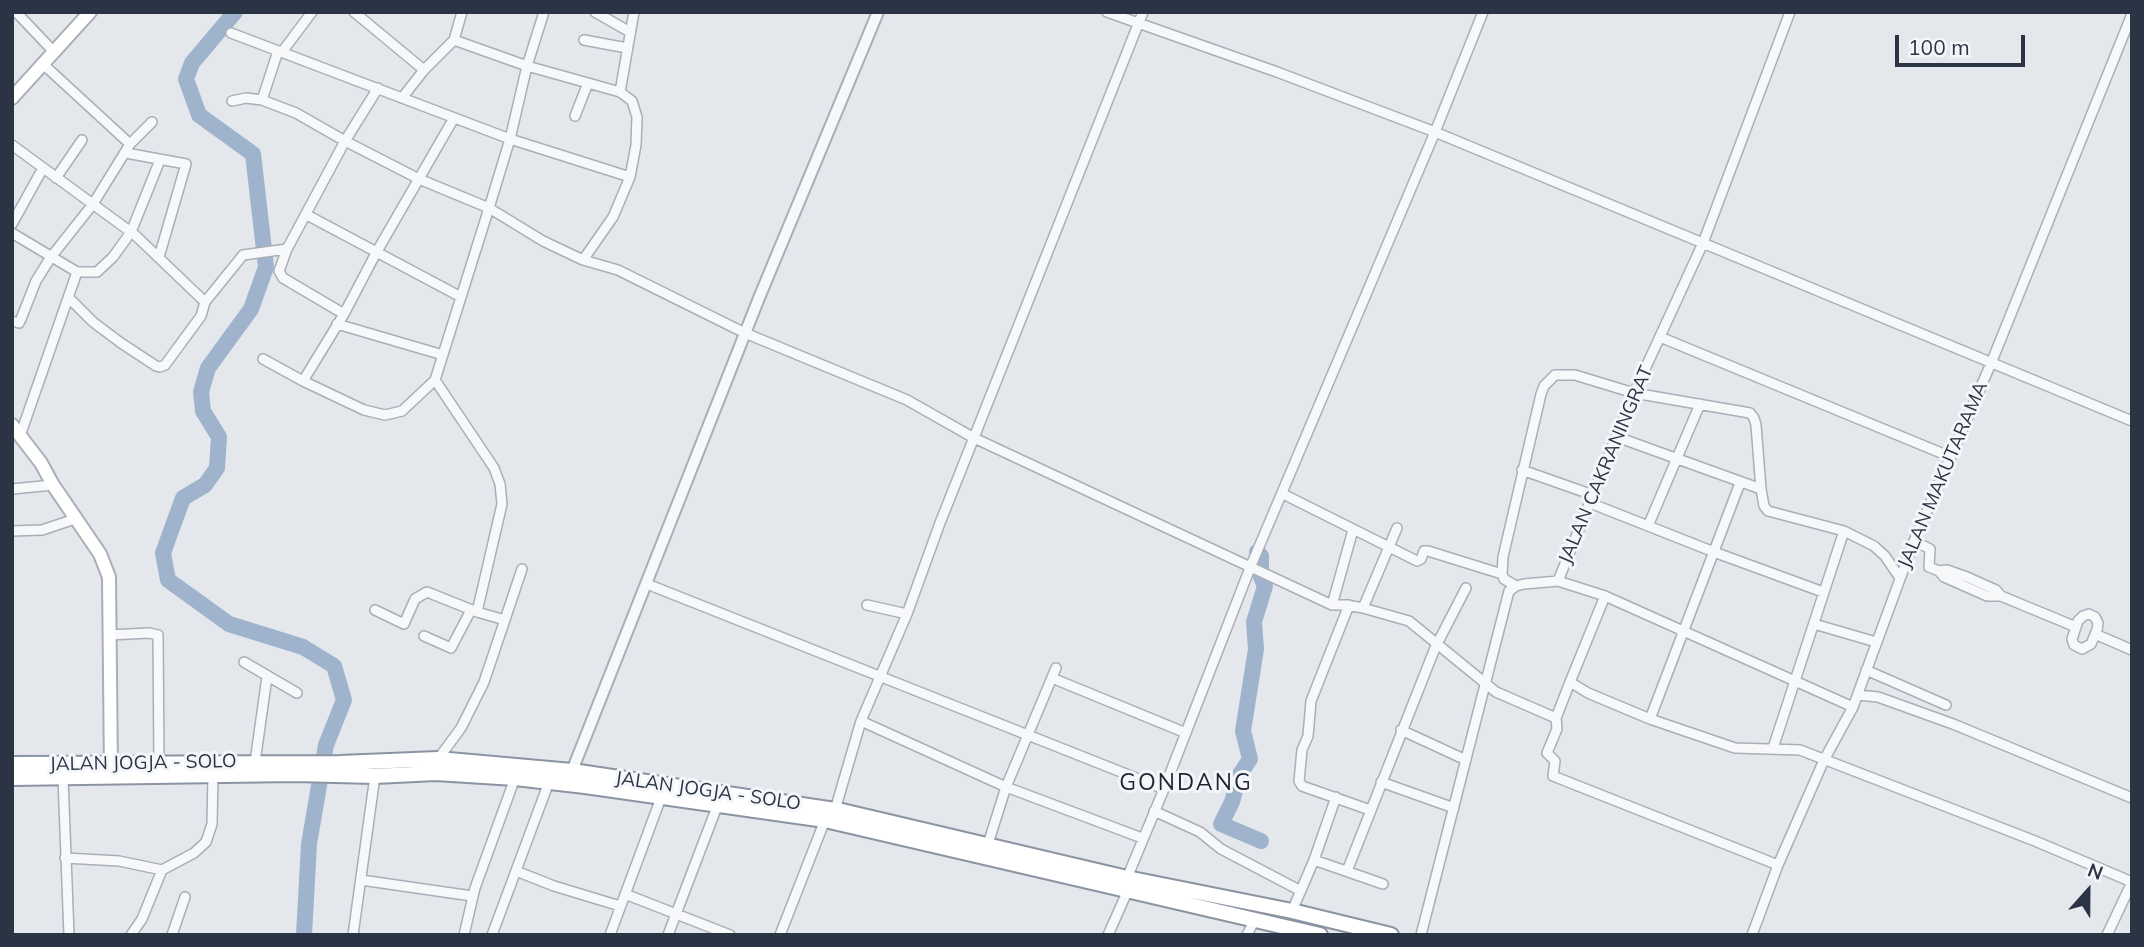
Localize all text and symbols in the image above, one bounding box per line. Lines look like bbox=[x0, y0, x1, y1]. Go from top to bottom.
scale bar bbox=[1899, 21, 2028, 65]
text: 100 m bbox=[1908, 34, 1970, 60]
street label: JALAN CAKRANINGRAT bbox=[1554, 363, 1658, 567]
street label: JALAN MAKUTARAMA bbox=[1893, 378, 1993, 572]
street label: JALAN JOGJA - SOLO bbox=[49, 750, 237, 776]
street label: JALAN JOGJA - SOLO bbox=[614, 767, 802, 815]
district label: GONDANG bbox=[1120, 769, 1252, 797]
north arrow bbox=[2053, 856, 2123, 926]
text: N bbox=[2085, 858, 2107, 885]

